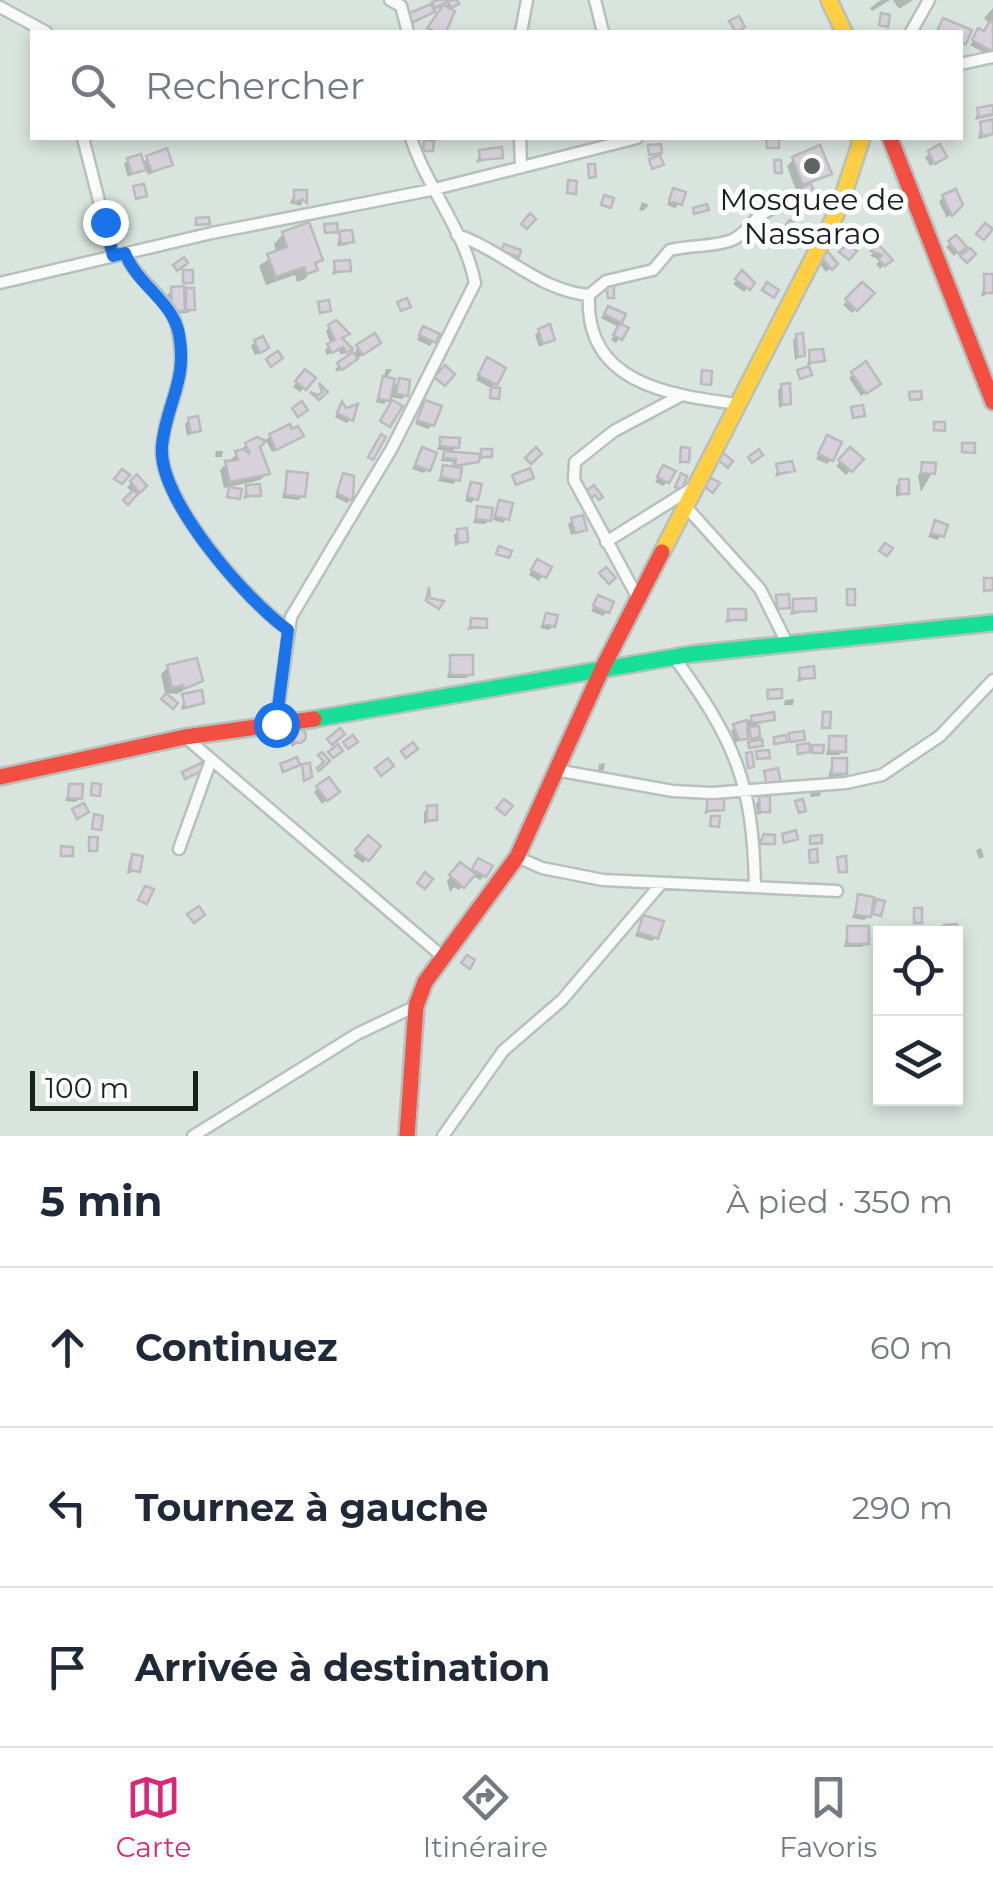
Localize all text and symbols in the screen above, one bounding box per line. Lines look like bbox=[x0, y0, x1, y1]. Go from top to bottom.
search box bbox=[30, 30, 963, 140]
icon: search bbox=[65, 58, 120, 113]
text: Rechercher bbox=[145, 62, 365, 109]
marker: Mosquee de Nassarao bbox=[801, 155, 823, 177]
place label: Mosquee de Nassarao bbox=[719, 181, 905, 252]
route end bbox=[83, 200, 129, 246]
route start bbox=[254, 702, 300, 748]
map controls bbox=[873, 926, 963, 1106]
button: locate bbox=[873, 926, 963, 1016]
button: layers bbox=[873, 1016, 963, 1106]
scale bar bbox=[30, 1066, 198, 1110]
text: 100 m bbox=[45, 1071, 129, 1105]
text: 5 min bbox=[40, 1175, 163, 1227]
text: À pied · 350 m bbox=[726, 1182, 953, 1221]
icon: ahead bbox=[40, 1320, 95, 1375]
text: Continuez bbox=[135, 1324, 338, 1371]
text: 60 m bbox=[870, 1328, 953, 1367]
icon: left bbox=[40, 1480, 95, 1535]
text: Tournez à gauche bbox=[135, 1484, 488, 1531]
text: 290 m bbox=[852, 1488, 953, 1527]
icon: arrive bbox=[40, 1640, 95, 1695]
text: Arrivée à destination bbox=[135, 1644, 550, 1691]
tab: Carte bbox=[116, 1770, 191, 1864]
tab: Itinéraire bbox=[423, 1770, 548, 1864]
tab: Favoris bbox=[779, 1770, 877, 1864]

